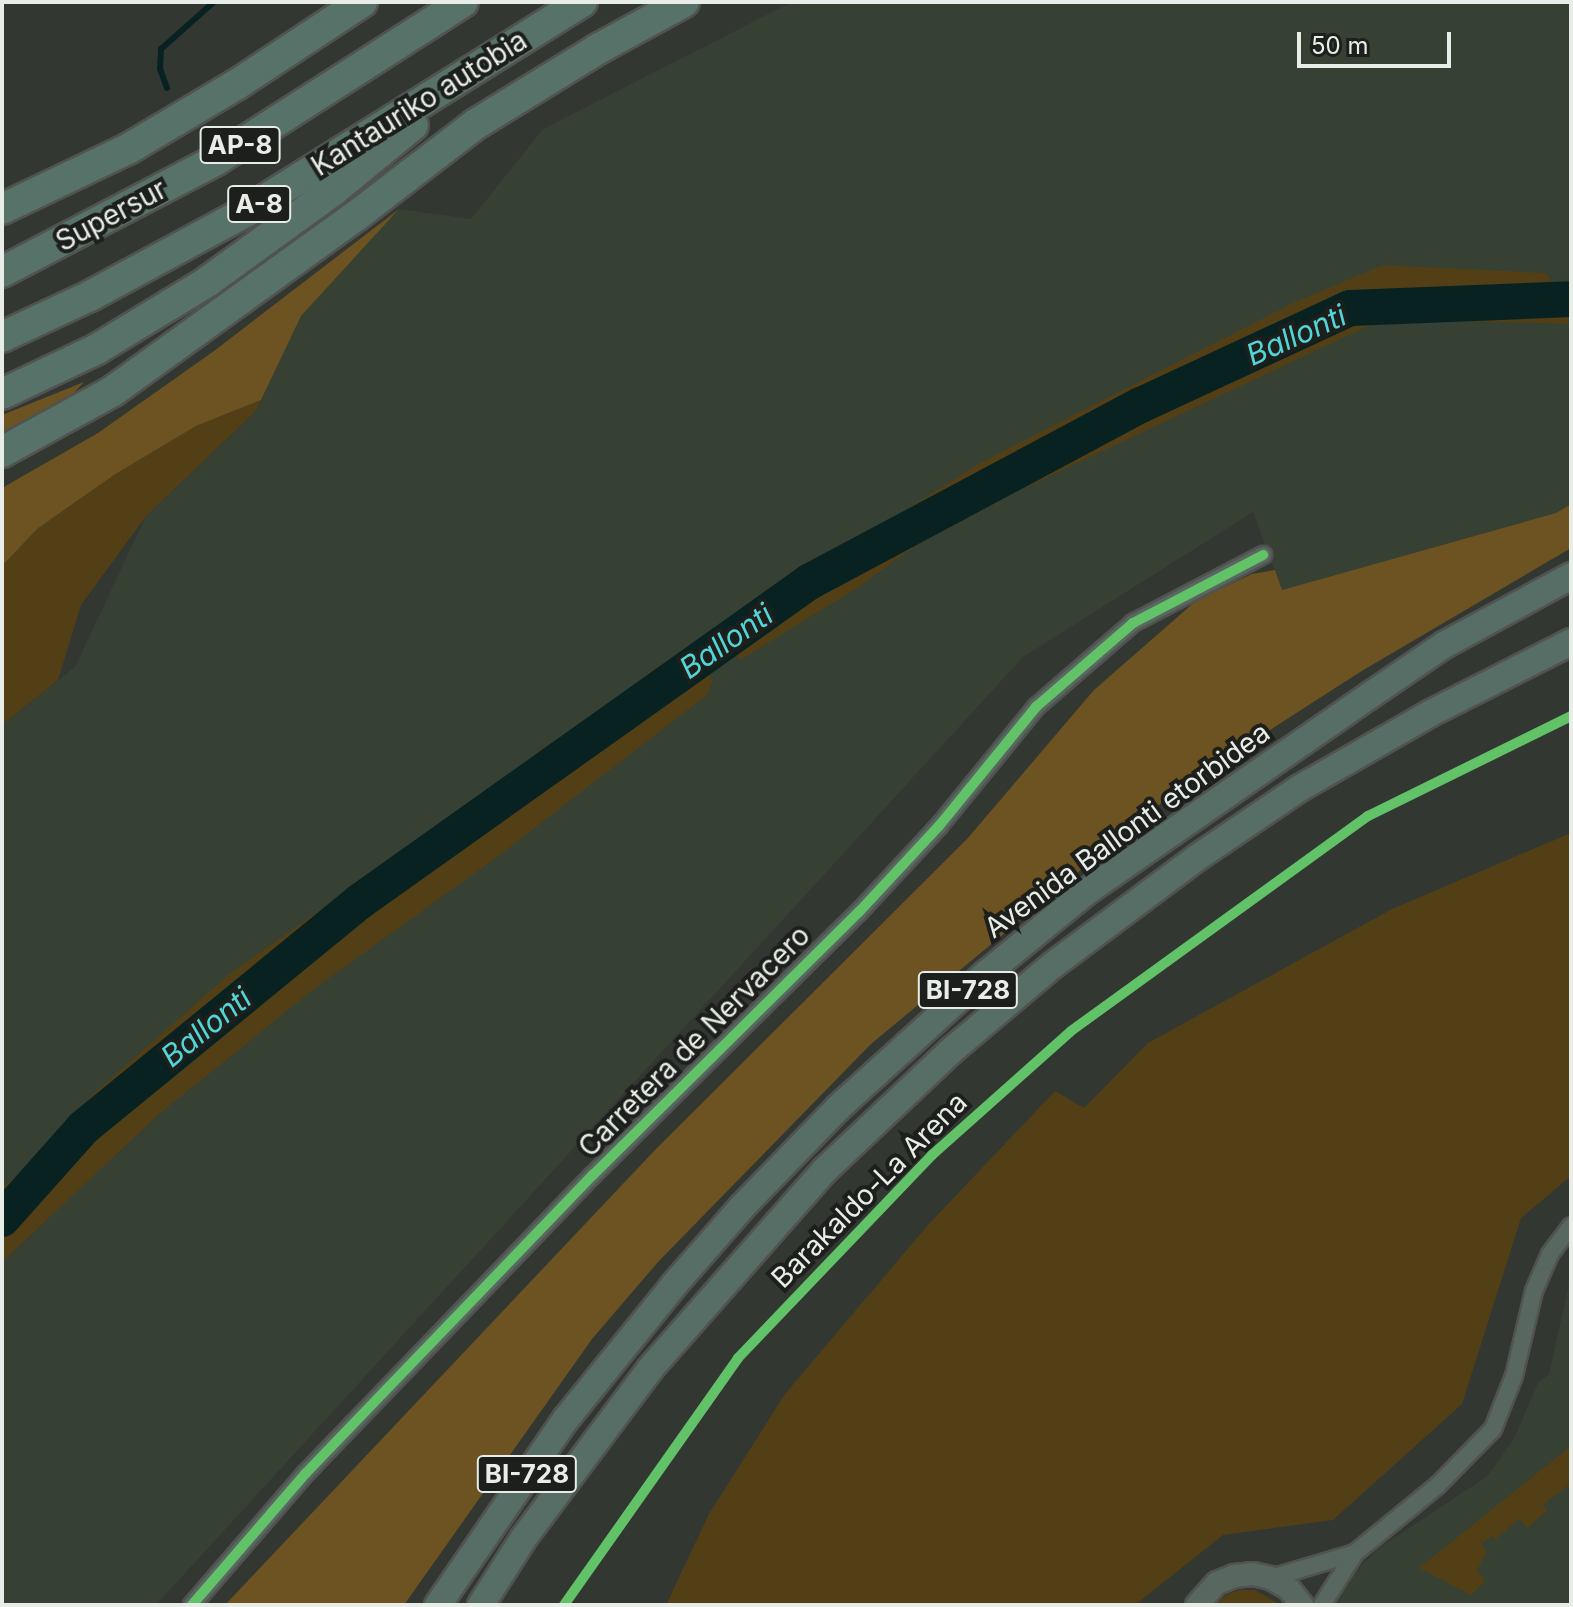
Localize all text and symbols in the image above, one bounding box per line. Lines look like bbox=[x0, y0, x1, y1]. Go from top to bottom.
scale bar bbox=[1301, 16, 1455, 66]
street label: Kantauriko autobia bbox=[305, 23, 533, 183]
text: 50 m bbox=[1311, 31, 1369, 60]
road number: AP-8 bbox=[198, 123, 282, 167]
street label: Supersur bbox=[50, 172, 172, 258]
road number: A-8 bbox=[227, 182, 291, 226]
water label: Ballonti bbox=[1241, 297, 1351, 373]
water label: Ballonti bbox=[672, 596, 780, 686]
street label: Avenida Ballonti etorbidea bbox=[978, 715, 1276, 945]
street label: Carretera de Nervacero bbox=[571, 918, 817, 1164]
road number: BI-728 bbox=[916, 968, 1020, 1012]
water label: Ballonti bbox=[154, 980, 258, 1074]
street label: Barakaldo-La Arena bbox=[764, 1085, 974, 1295]
road number: BI-728 bbox=[475, 1452, 579, 1496]

